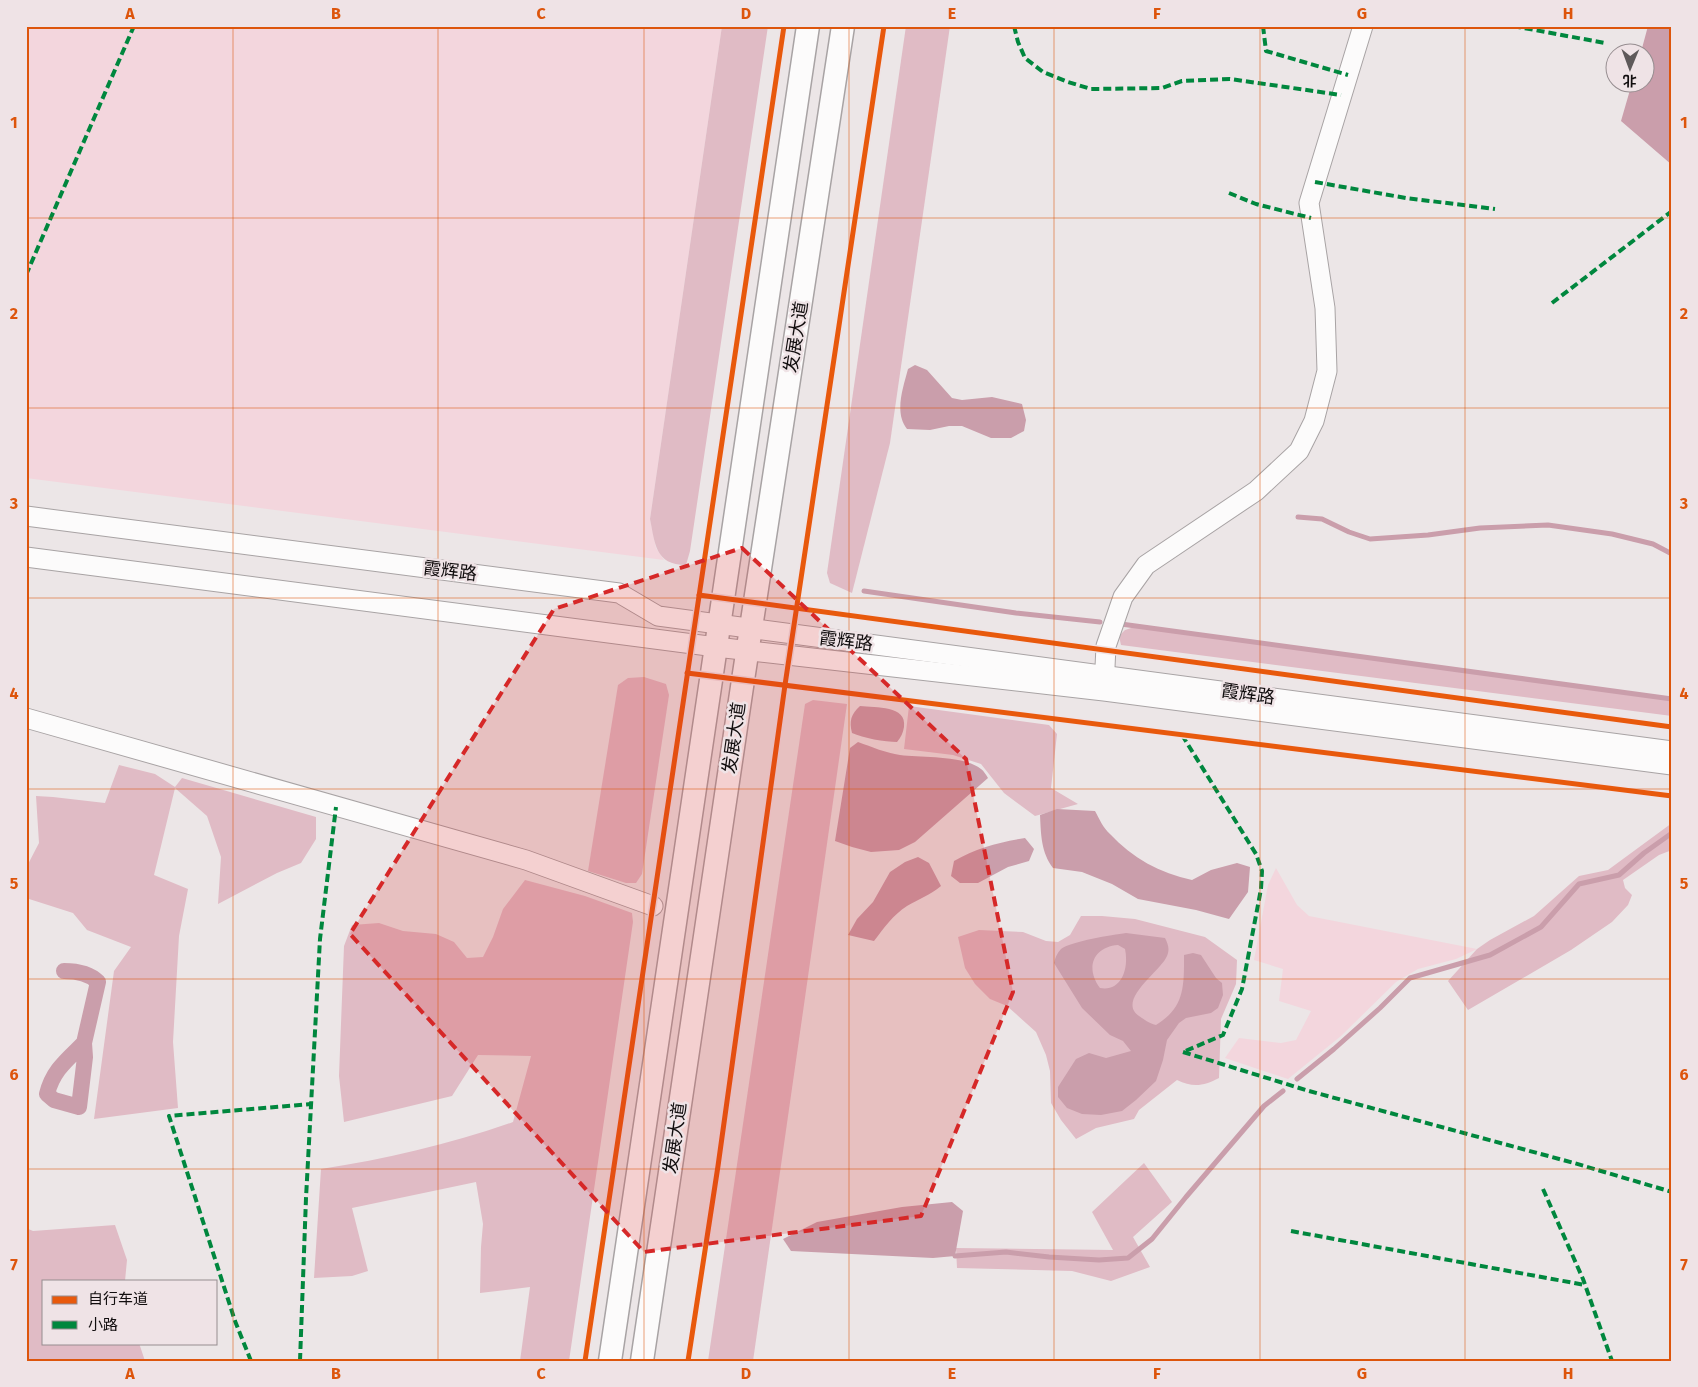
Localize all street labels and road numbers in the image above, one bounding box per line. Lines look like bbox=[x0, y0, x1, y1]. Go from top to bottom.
street label: 发展大道 bbox=[780, 300, 812, 374]
street label: 霞辉路 bbox=[422, 557, 478, 585]
street label: 霞辉路 bbox=[818, 627, 874, 655]
street label: 霞辉路 bbox=[1220, 679, 1276, 709]
street label: 发展大道 bbox=[718, 701, 750, 775]
street label: 发展大道 bbox=[659, 1101, 691, 1175]

